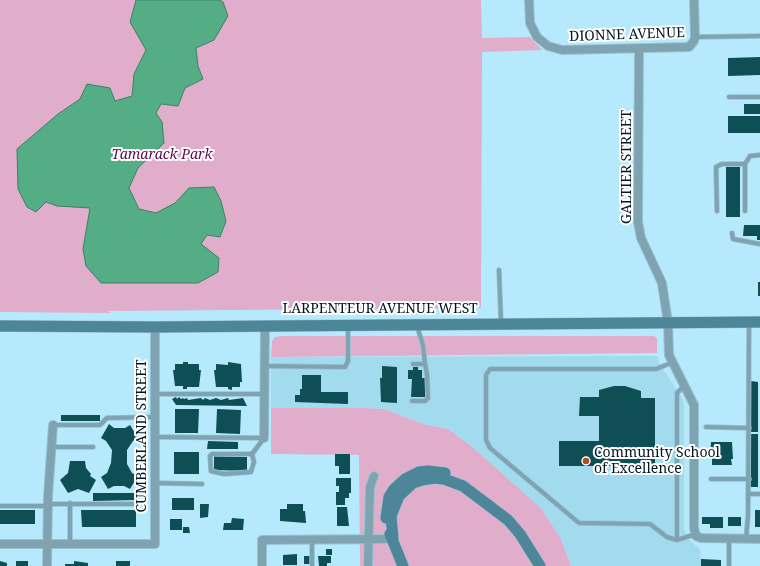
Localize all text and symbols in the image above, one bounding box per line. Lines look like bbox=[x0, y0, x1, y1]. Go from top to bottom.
street label: DIONNE AVENUE bbox=[569, 25, 685, 45]
street label: GALTIER STREET bbox=[619, 110, 635, 224]
park label: Tamarack Park bbox=[111, 147, 213, 163]
street label: LARPENTEUR AVENUE WEST bbox=[282, 301, 478, 317]
street label: CUMBERLAND STREET bbox=[134, 359, 150, 513]
place label: Community School of Excellence bbox=[594, 445, 720, 478]
marker: Community School of Excellence bbox=[581, 456, 591, 466]

